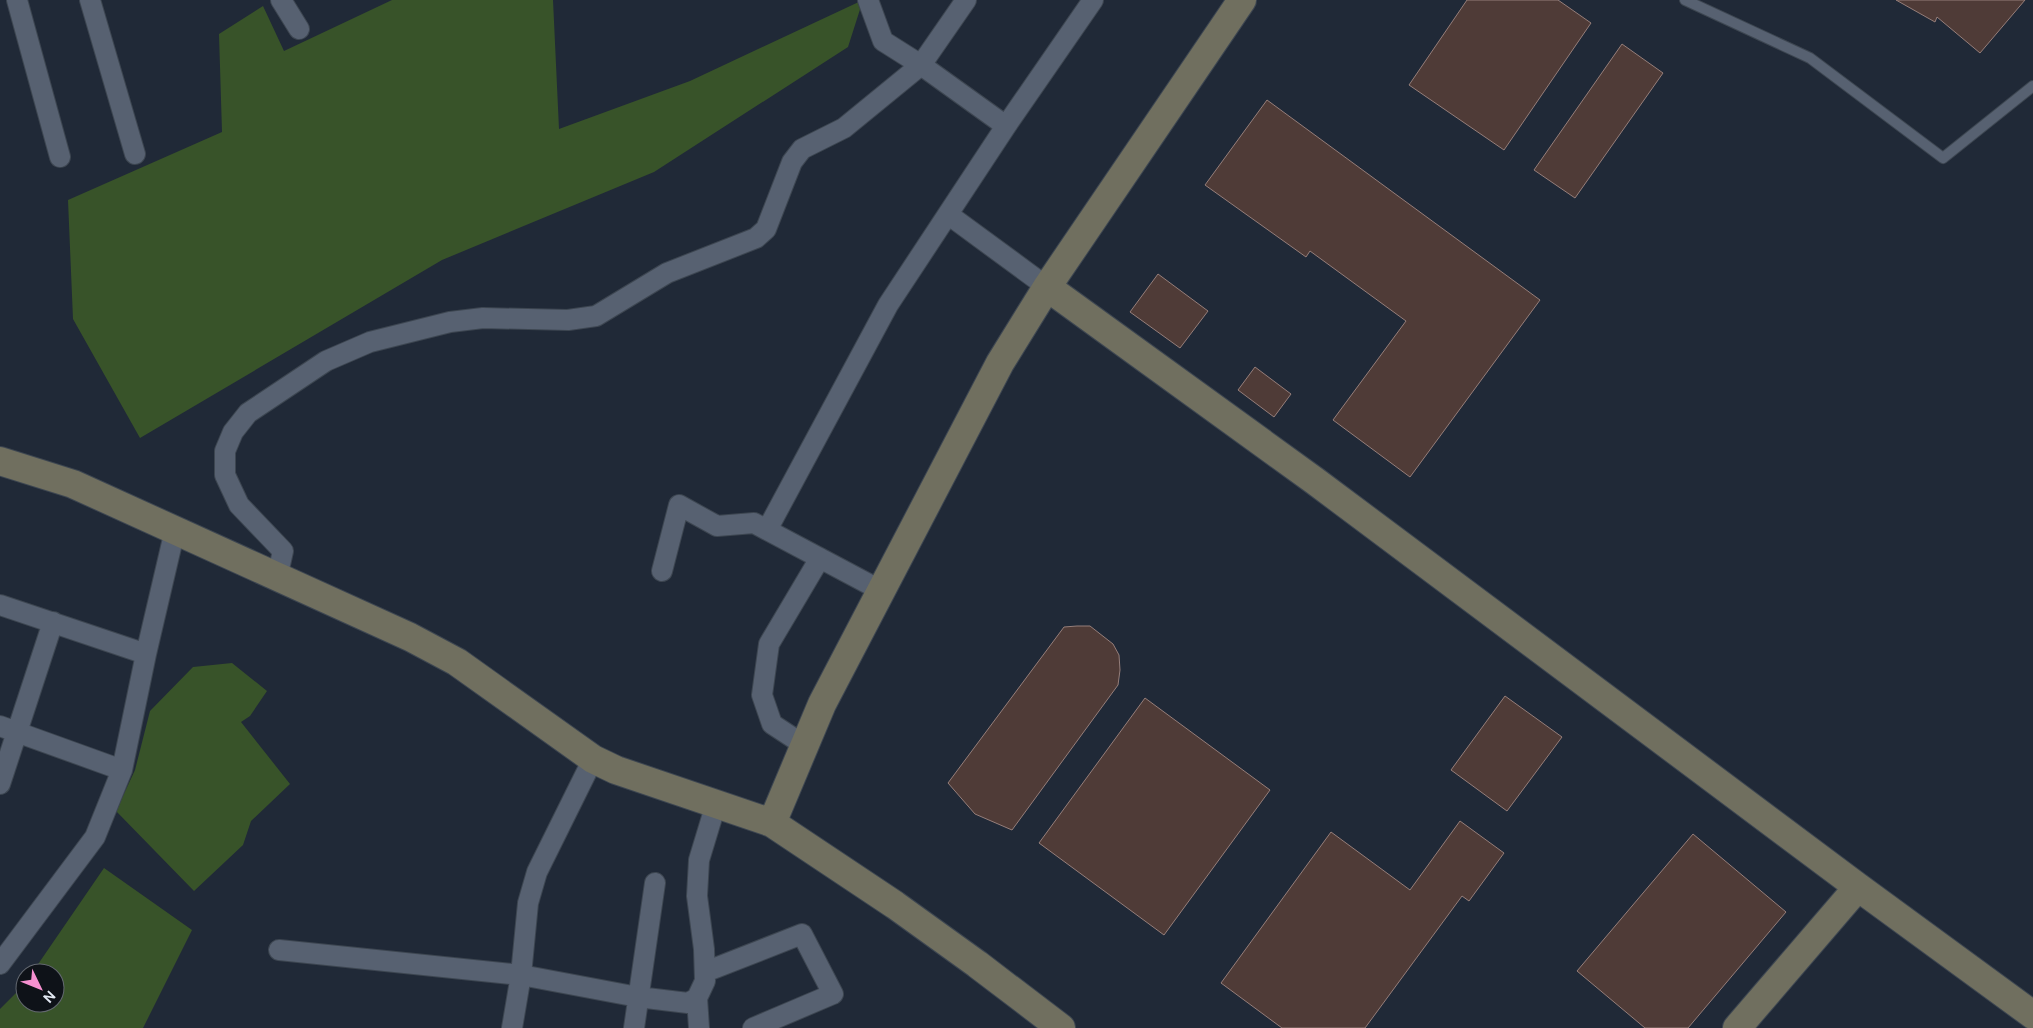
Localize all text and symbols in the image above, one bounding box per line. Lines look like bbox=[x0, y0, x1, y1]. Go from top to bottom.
north arrow bbox=[15, 963, 65, 1013]
text: N bbox=[39, 987, 60, 1007]

